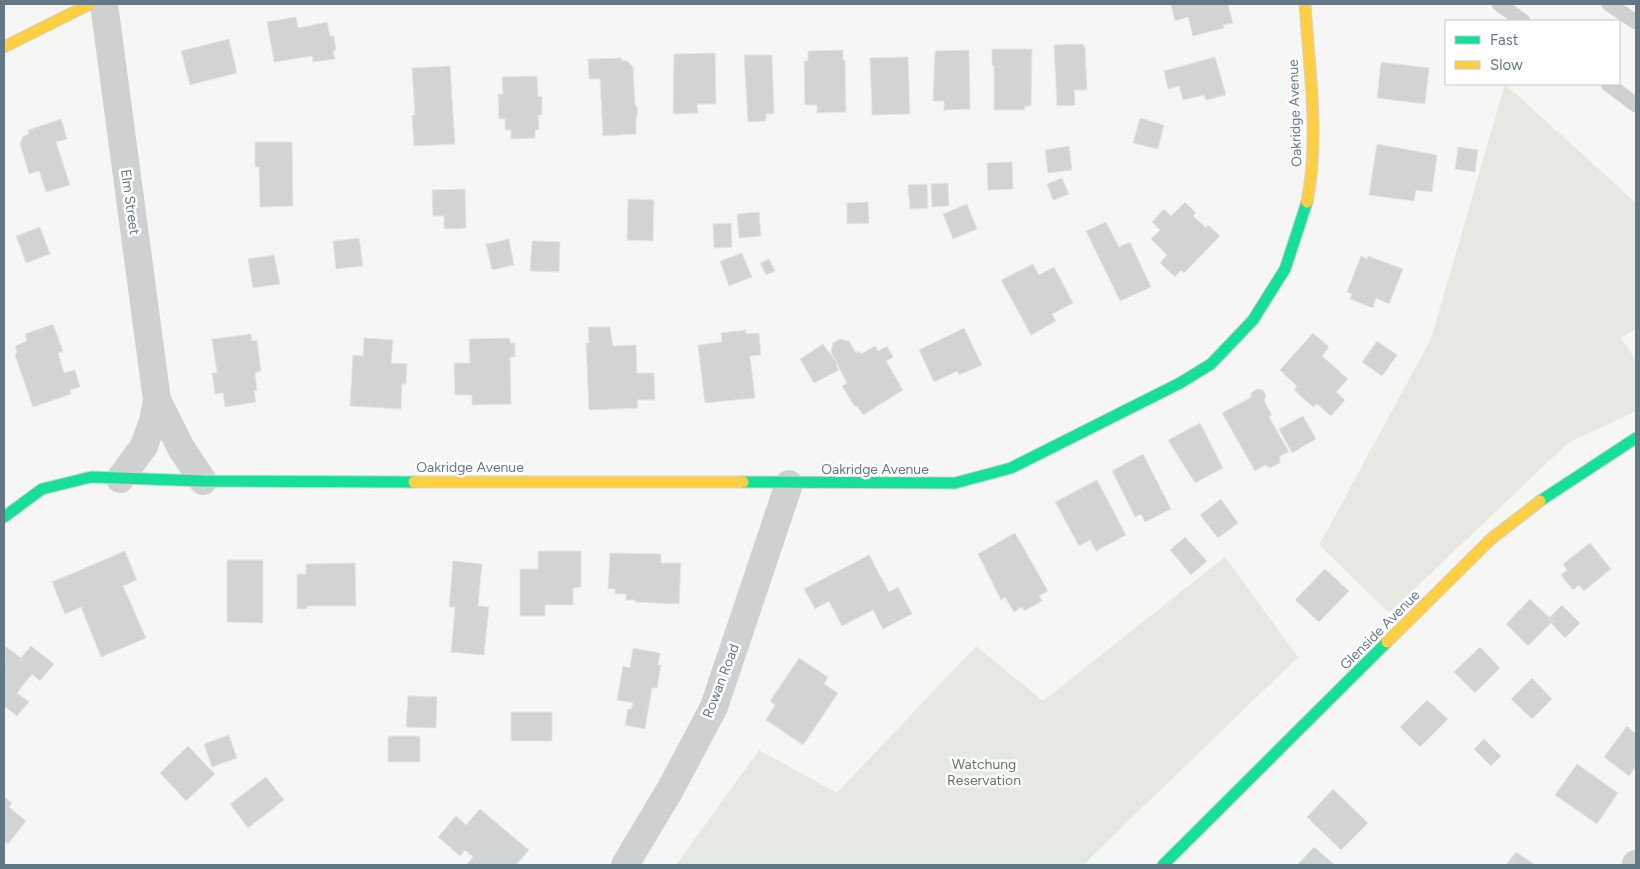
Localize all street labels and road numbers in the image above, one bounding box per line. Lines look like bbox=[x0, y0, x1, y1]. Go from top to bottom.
street label: Oakridge Avenue bbox=[1285, 59, 1305, 167]
street label: Elm Street bbox=[117, 168, 143, 236]
street label: Oakridge Avenue bbox=[416, 459, 524, 476]
street label: Oakridge Avenue bbox=[821, 461, 929, 478]
street label: Glenside Avenue bbox=[1337, 586, 1424, 673]
street label: Rowan Road bbox=[699, 641, 743, 721]

